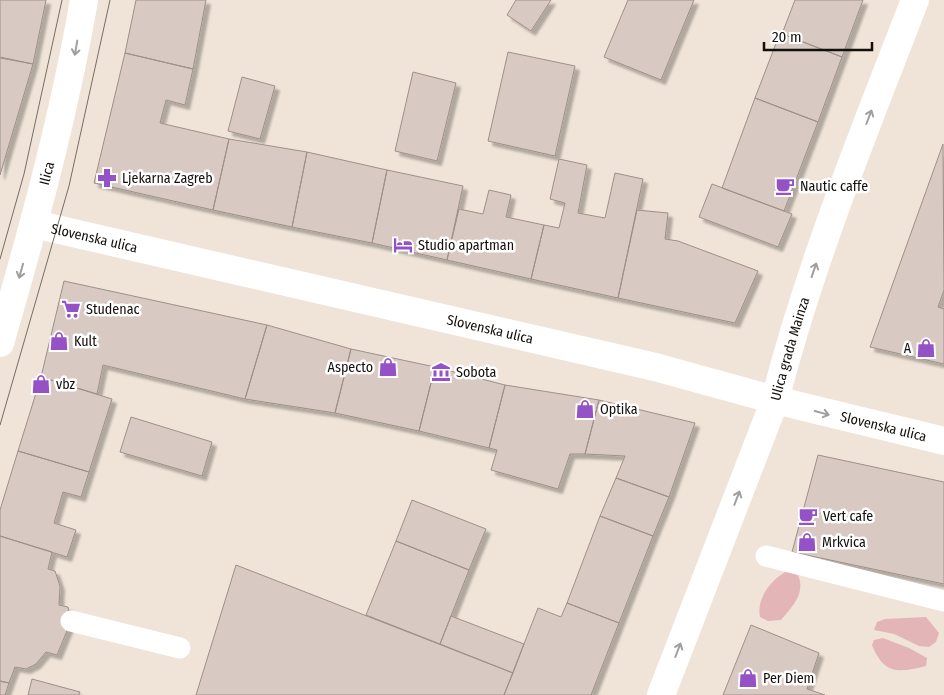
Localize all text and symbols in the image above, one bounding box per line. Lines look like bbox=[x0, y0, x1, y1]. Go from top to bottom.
scale bar bbox=[764, 20, 872, 52]
text: 20 m bbox=[772, 28, 802, 46]
one-way arrow bbox=[70, 40, 80, 56]
one-way arrow bbox=[865, 110, 874, 126]
street label: Ilica bbox=[36, 160, 58, 187]
pharmacy icon: Ljekarna Zagreb bbox=[96, 167, 118, 189]
place label: Ljekarna Zagreb bbox=[122, 170, 213, 187]
cafe icon: Nautic caffe bbox=[774, 175, 796, 197]
place label: Nautic caffe bbox=[800, 178, 868, 195]
street label: Slovenska ulica bbox=[49, 220, 139, 257]
hotel icon: Studio apartman bbox=[392, 234, 414, 256]
place label: Studio apartman bbox=[418, 237, 514, 254]
one-way arrow bbox=[15, 262, 25, 278]
one-way arrow bbox=[810, 263, 819, 278]
street label: Ulica grada Mainza bbox=[767, 295, 813, 403]
supermarket icon: Studenac bbox=[60, 298, 82, 320]
place label: Studenac bbox=[86, 301, 140, 318]
street label: Slovenska ulica bbox=[445, 311, 535, 348]
shop icon: Kult bbox=[48, 330, 70, 352]
place label: Kult bbox=[74, 333, 97, 350]
shop icon: A bbox=[915, 337, 937, 359]
place label: A bbox=[904, 340, 912, 357]
shop icon: Aspecto bbox=[377, 356, 399, 378]
place label: Aspecto bbox=[328, 359, 373, 376]
museum icon: Sobota bbox=[430, 361, 452, 383]
place label: Sobota bbox=[456, 364, 497, 381]
shop icon: vbz bbox=[30, 373, 52, 395]
place label: vbz bbox=[56, 376, 76, 393]
shop icon: Optika bbox=[574, 398, 596, 420]
place label: Optika bbox=[600, 401, 638, 418]
one-way arrow bbox=[813, 408, 829, 418]
street label: Slovenska ulica bbox=[839, 408, 928, 446]
one-way arrow bbox=[732, 491, 742, 506]
cafe icon: Vert cafe bbox=[797, 505, 819, 527]
place label: Vert cafe bbox=[823, 508, 873, 525]
shop icon: Mrkvica bbox=[796, 531, 818, 553]
place label: Mrkvica bbox=[822, 534, 866, 551]
one-way arrow bbox=[674, 642, 683, 658]
shop icon: Per Diem bbox=[737, 667, 759, 689]
place label: Per Diem bbox=[763, 670, 814, 687]

